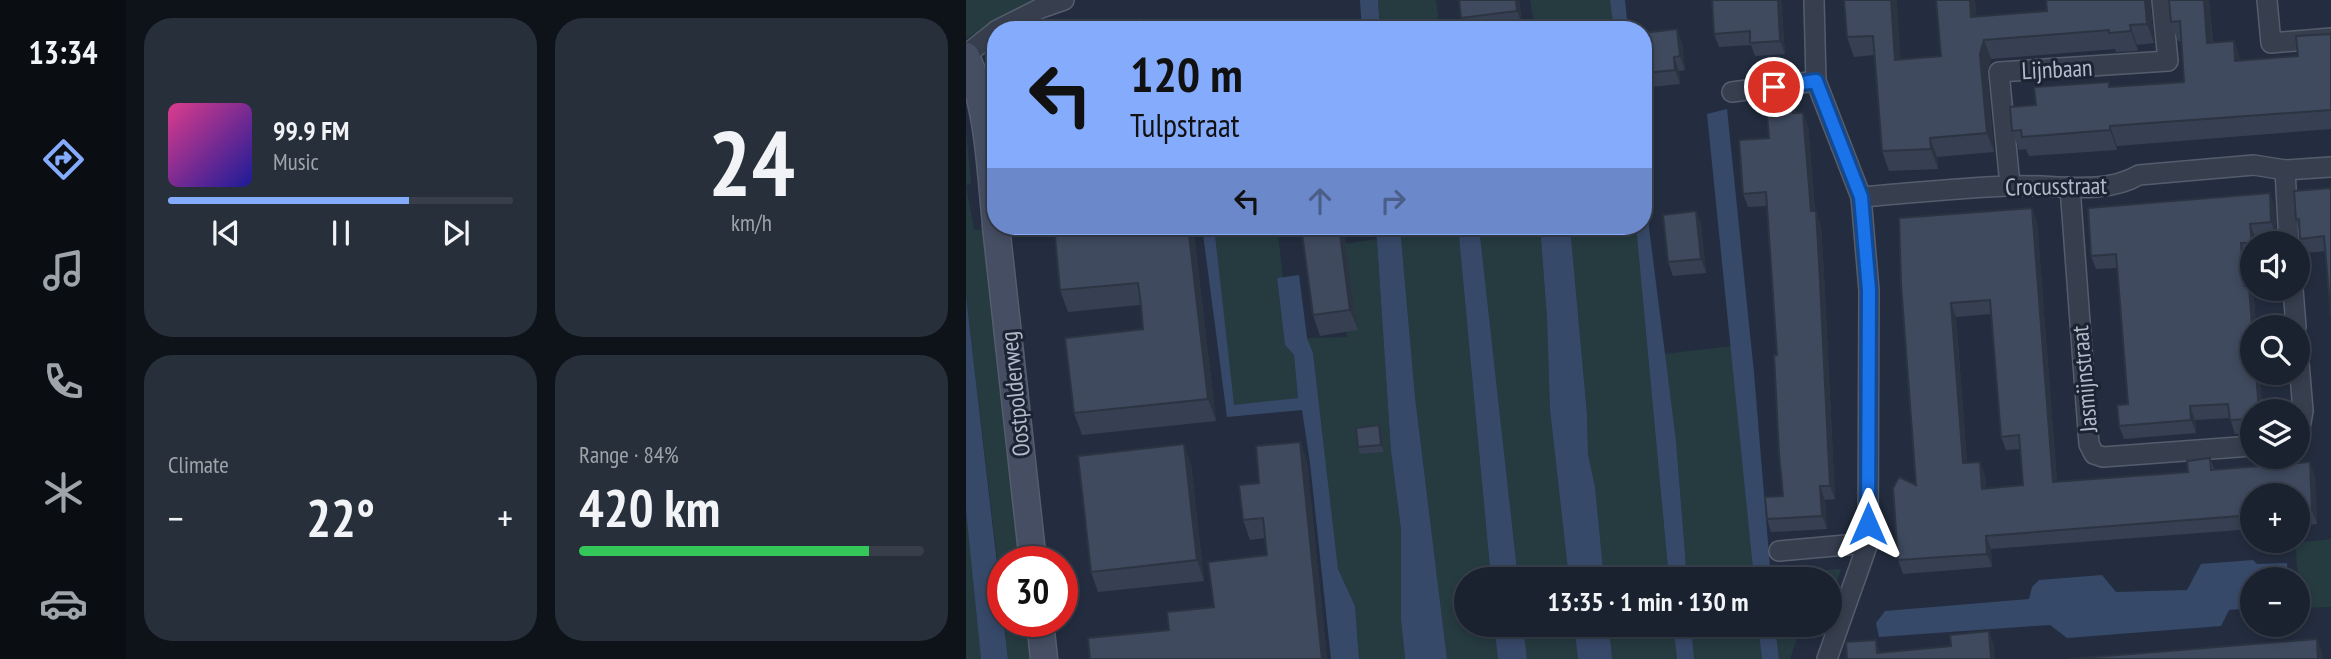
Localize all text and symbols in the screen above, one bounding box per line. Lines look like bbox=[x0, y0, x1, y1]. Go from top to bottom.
text: 13:34 bbox=[28, 31, 98, 73]
text: 120 m bbox=[1130, 42, 1243, 106]
icon: left bbox=[1015, 49, 1106, 140]
street label: Lijnbaan bbox=[2021, 52, 2093, 86]
pin bbox=[1744, 57, 1804, 117]
icon: arrive bbox=[1755, 68, 1793, 106]
text: 24 bbox=[708, 103, 795, 221]
text: Tulpstraat bbox=[1130, 104, 1240, 146]
text: 99.9 FM bbox=[273, 114, 349, 147]
icon: directions bbox=[39, 135, 88, 184]
text: Music bbox=[273, 147, 319, 176]
street label: Crocusstraat bbox=[2005, 170, 2108, 202]
icon: left bbox=[1228, 182, 1266, 220]
icon: ahead bbox=[1301, 182, 1339, 220]
icon: right bbox=[1374, 182, 1412, 220]
text: km/h bbox=[731, 208, 772, 237]
icon: previous bbox=[207, 214, 245, 252]
icon: pause bbox=[322, 214, 360, 252]
icon: next bbox=[437, 214, 475, 252]
map controls bbox=[2240, 231, 2310, 637]
button: sound bbox=[2240, 231, 2310, 301]
icon: music bbox=[39, 246, 88, 295]
button: search bbox=[2240, 315, 2310, 385]
street label: Jasmijnstraat bbox=[2064, 324, 2104, 435]
street label: Oostpolderweg bbox=[993, 330, 1037, 458]
icon: phone bbox=[39, 357, 88, 406]
button: layers bbox=[2240, 399, 2310, 469]
text: Range · 84% bbox=[579, 440, 679, 469]
text: Climate bbox=[168, 450, 229, 479]
icon: climate bbox=[39, 468, 88, 517]
text: 420 km bbox=[579, 474, 720, 541]
button: + bbox=[2240, 483, 2310, 553]
text: 22° bbox=[306, 484, 375, 551]
position arrow bbox=[1831, 487, 1905, 561]
text: − bbox=[168, 493, 184, 542]
text: + bbox=[497, 493, 513, 542]
speed limit sign: 30 bbox=[987, 546, 1078, 637]
button: − bbox=[2240, 567, 2310, 637]
icon: car bbox=[39, 579, 88, 628]
text: 13:35 · 1 min · 130 m bbox=[1548, 585, 1748, 618]

